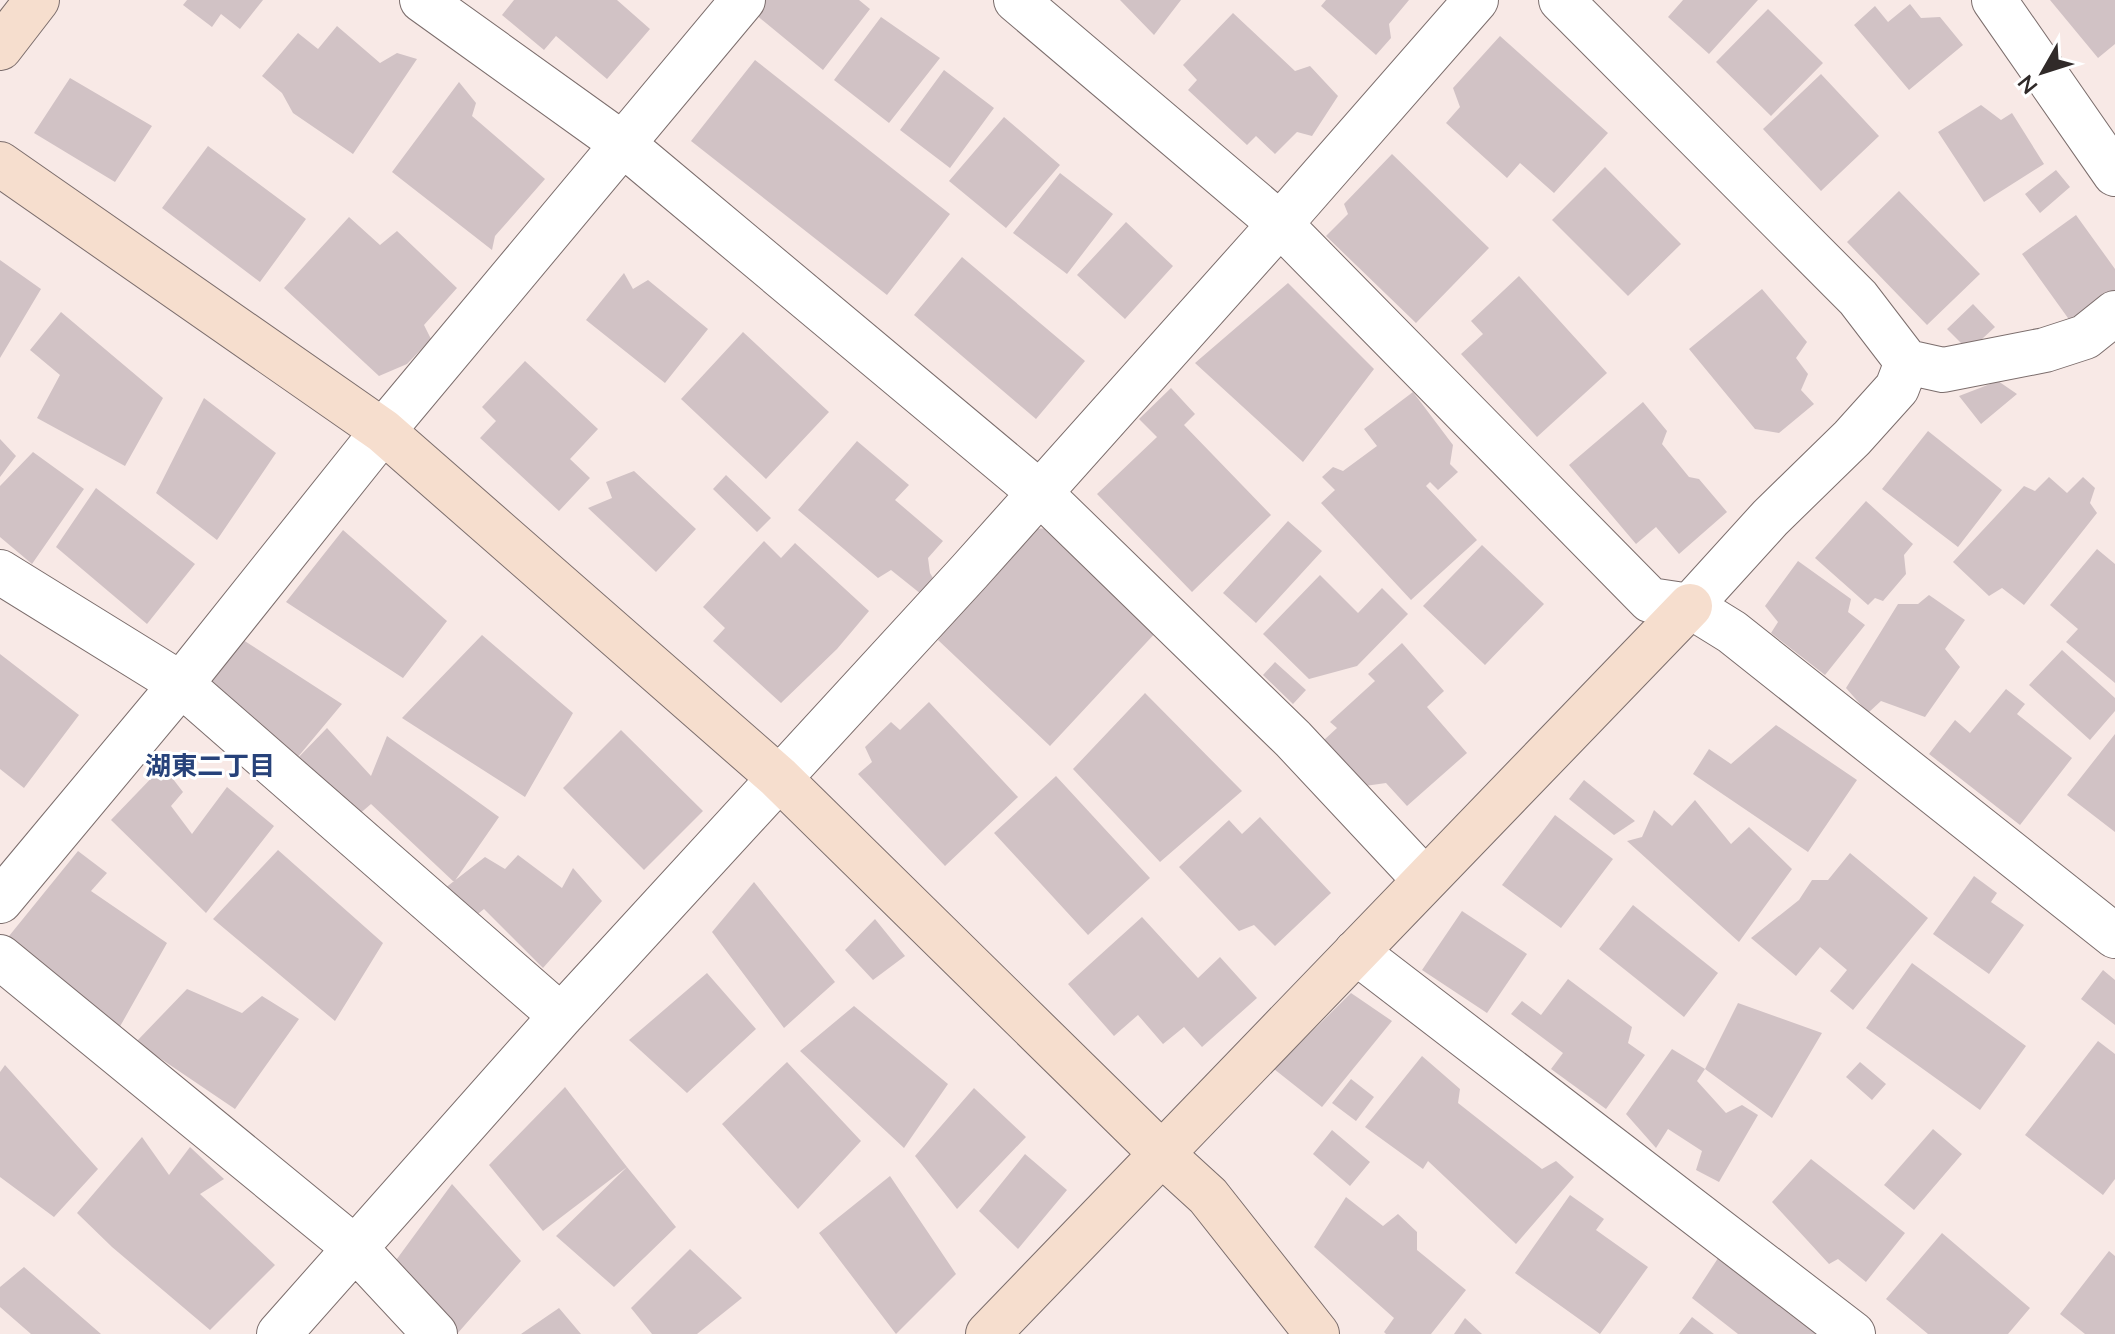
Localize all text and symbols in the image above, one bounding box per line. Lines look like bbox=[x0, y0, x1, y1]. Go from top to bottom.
north arrow bbox=[2003, 32, 2083, 112]
text: N bbox=[2011, 68, 2045, 100]
district label: 湖東二丁目 bbox=[145, 749, 275, 784]

